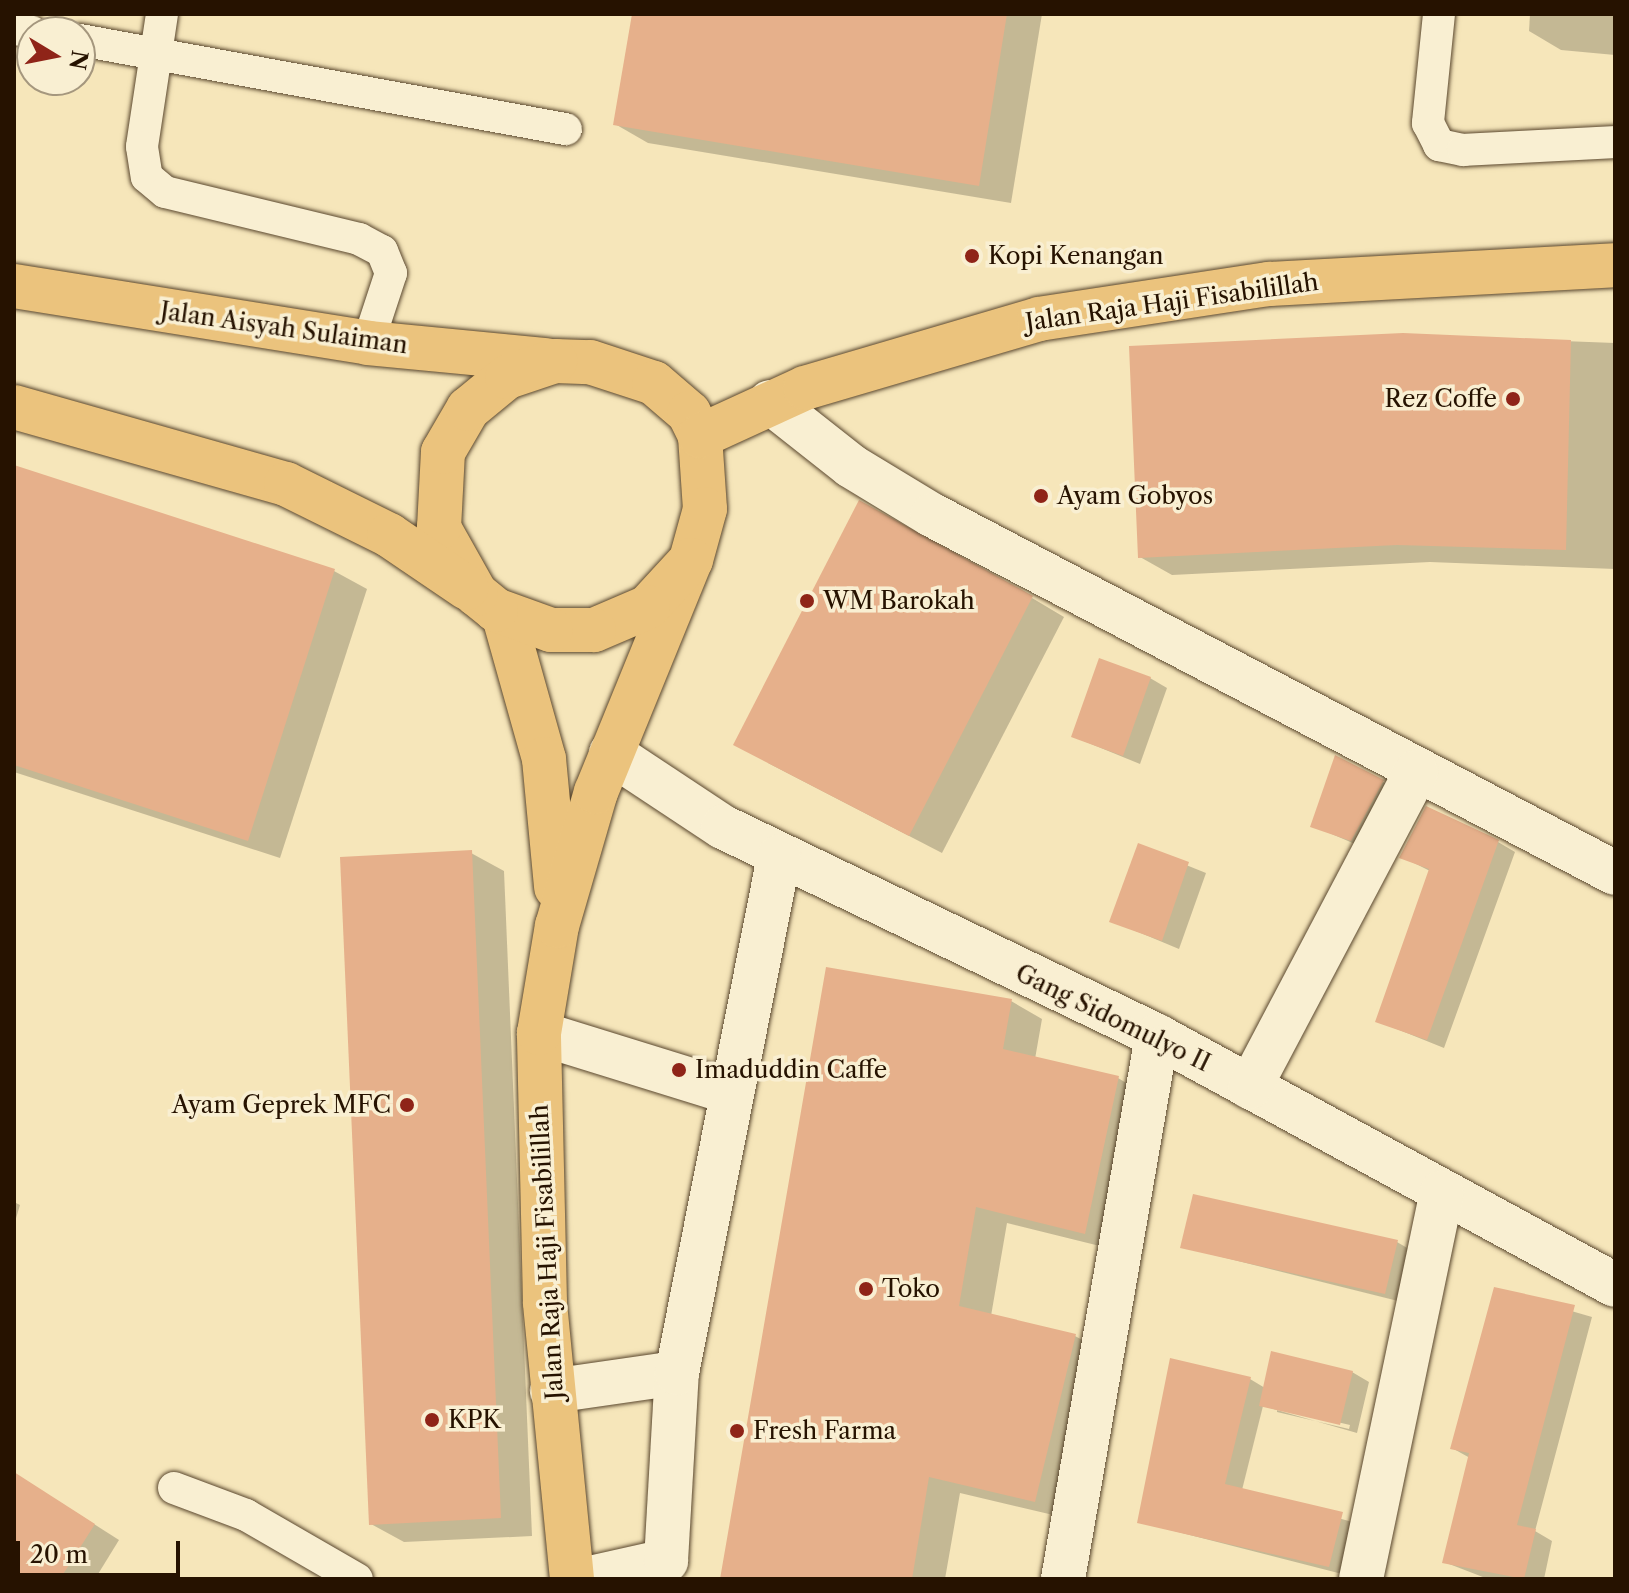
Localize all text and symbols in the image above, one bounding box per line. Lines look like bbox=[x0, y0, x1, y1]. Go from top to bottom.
north arrow bbox=[16, 16, 96, 96]
text: N bbox=[63, 48, 93, 72]
place label: Kopi Kenangan bbox=[988, 242, 1164, 270]
marker: Kopi Kenangan bbox=[963, 247, 981, 265]
street label: Jalan Raja Haji Fisabilillah bbox=[1024, 267, 1320, 337]
street label: Jalan Aisyah Sulaiman bbox=[158, 296, 410, 360]
place label: Rez Coffe bbox=[1385, 385, 1497, 413]
marker: Rez Coffe bbox=[1504, 390, 1522, 408]
place label: Ayam Gobyos bbox=[1057, 482, 1213, 510]
marker: Ayam Gobyos bbox=[1032, 487, 1050, 505]
place label: WM Barokah bbox=[823, 587, 975, 615]
marker: WM Barokah bbox=[798, 592, 816, 610]
street label: Gang Sidomulyo II bbox=[1011, 958, 1215, 1078]
place label: Imaduddin Caffe bbox=[695, 1056, 887, 1084]
marker: Imaduddin Caffe bbox=[670, 1061, 688, 1079]
place label: Ayam Geprek MFC bbox=[171, 1091, 391, 1119]
marker: Ayam Geprek MFC bbox=[398, 1096, 416, 1114]
street label: Jalan Raja Haji Fisabilillah bbox=[525, 1104, 569, 1400]
place label: Toko bbox=[882, 1275, 940, 1303]
marker: Toko bbox=[857, 1280, 875, 1298]
place label: KPK bbox=[448, 1406, 501, 1434]
marker: KPK bbox=[423, 1411, 441, 1429]
place label: Fresh Farma bbox=[753, 1417, 896, 1445]
marker: Fresh Farma bbox=[728, 1422, 746, 1440]
scale bar bbox=[20, 1525, 184, 1575]
text: 20 m bbox=[30, 1540, 88, 1569]

